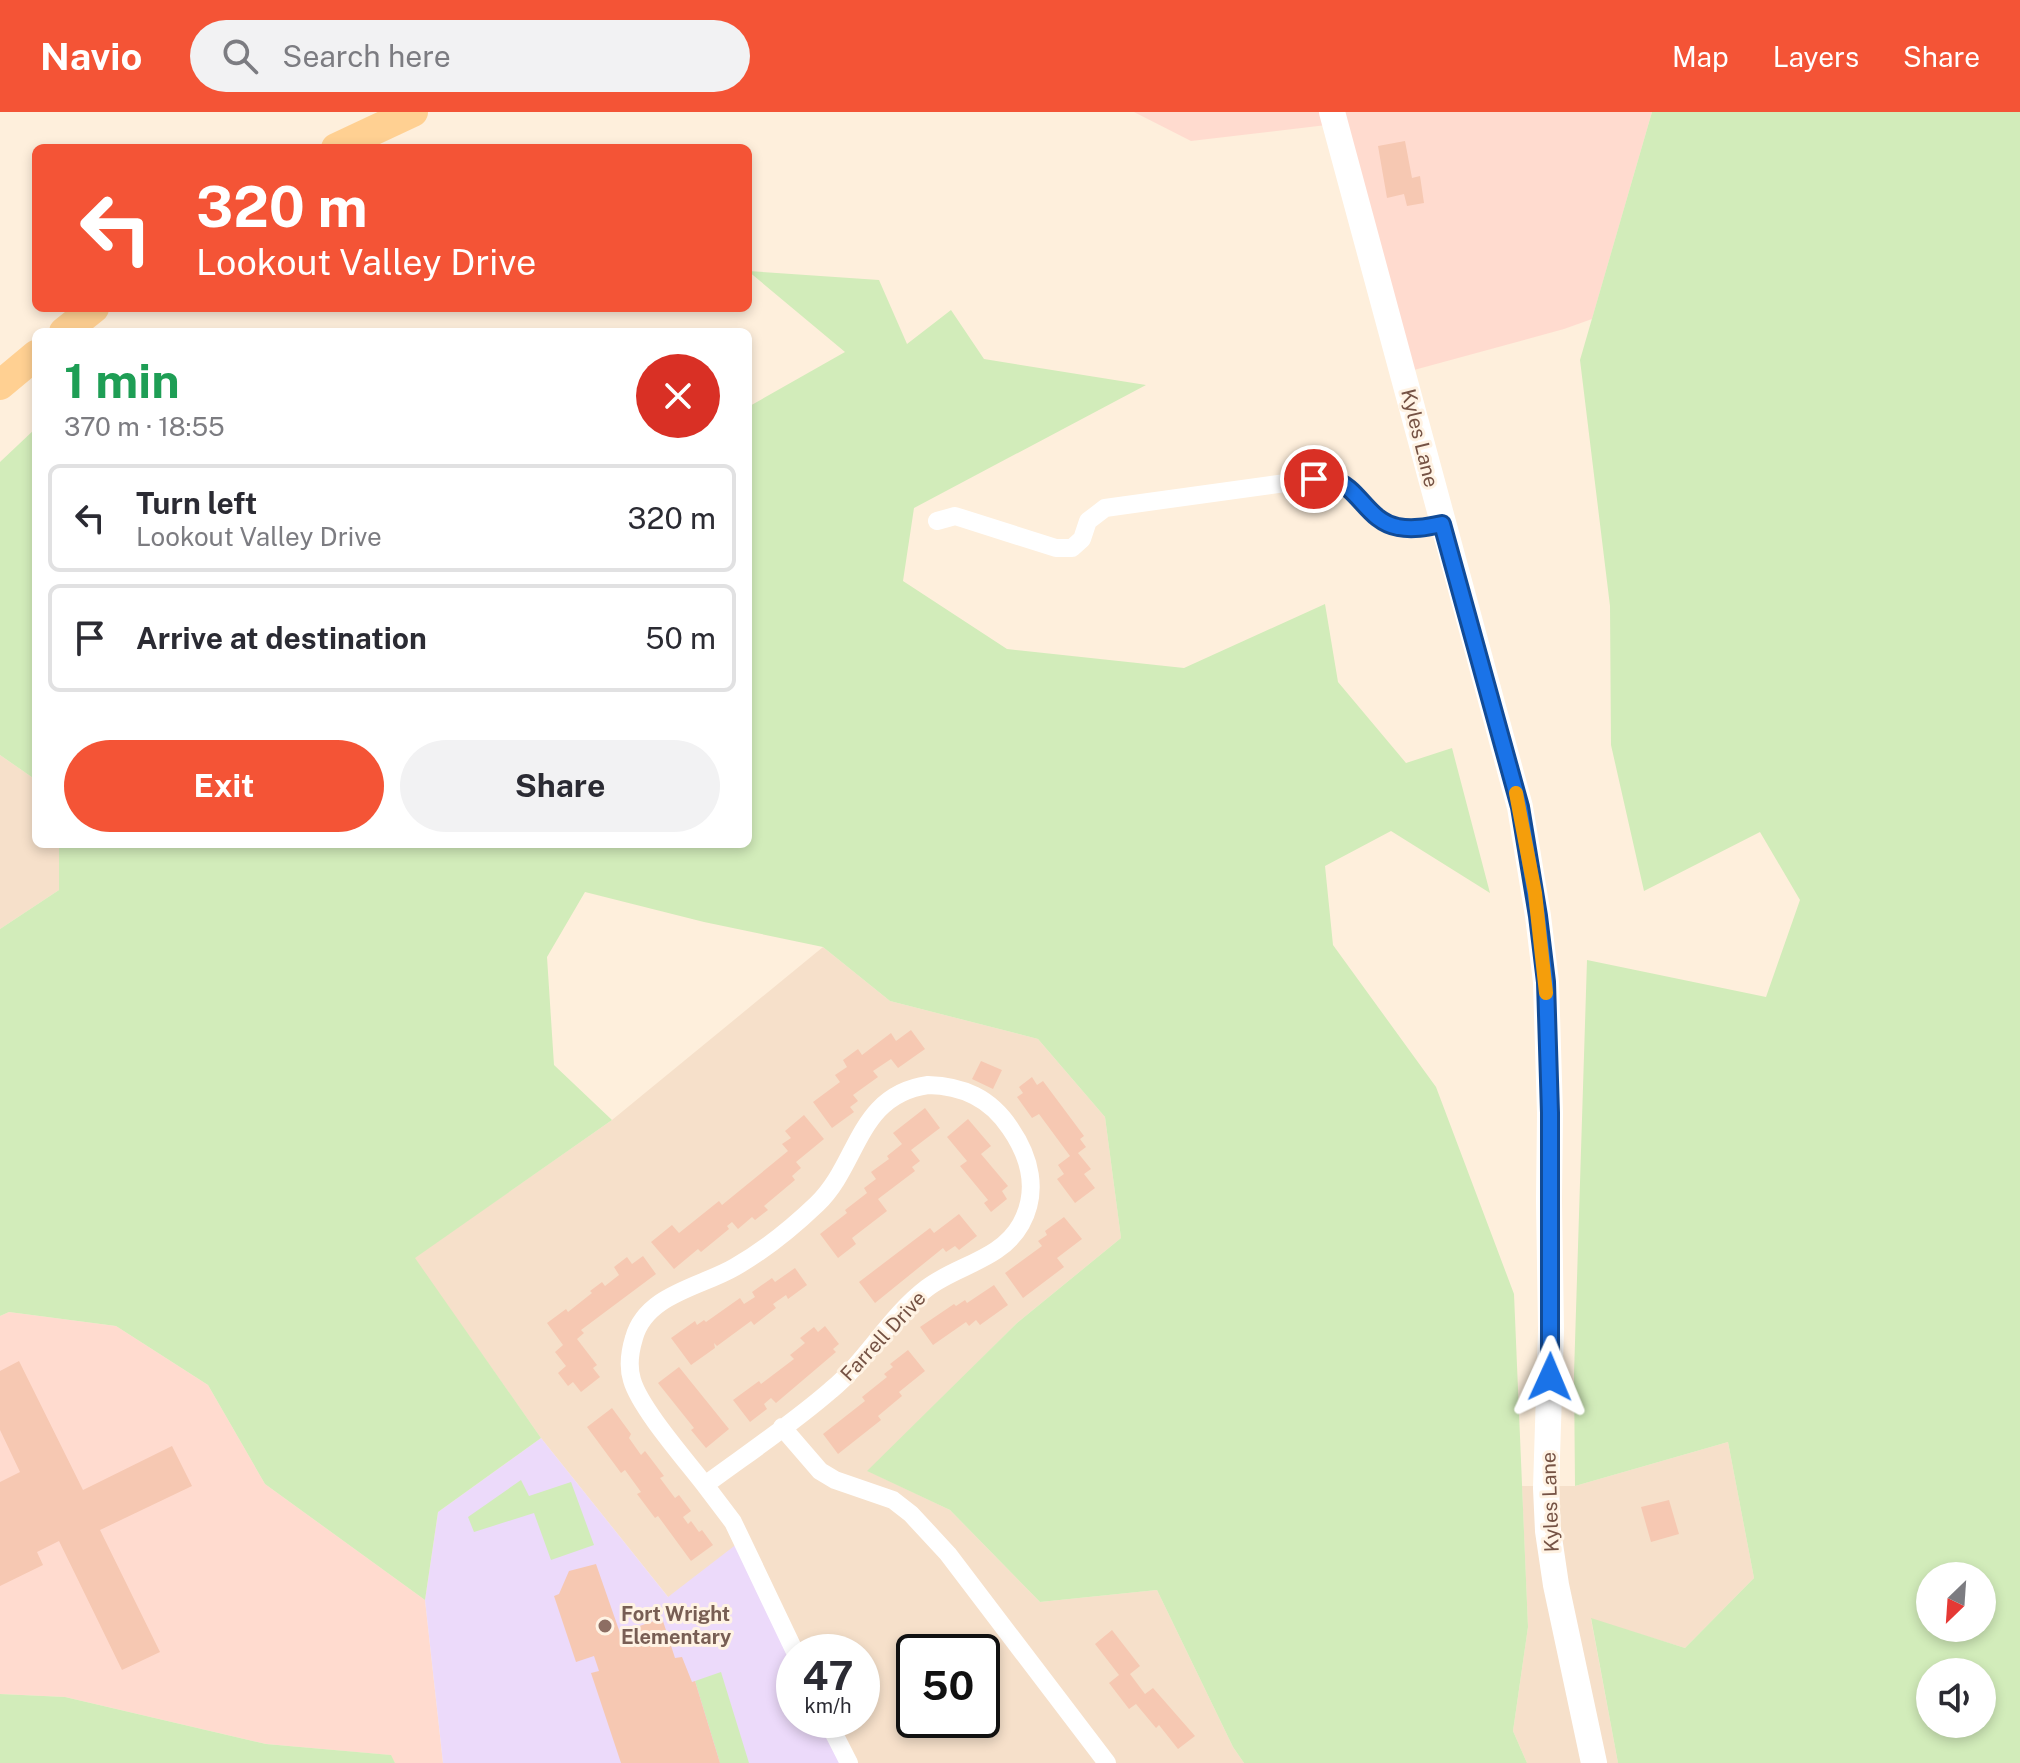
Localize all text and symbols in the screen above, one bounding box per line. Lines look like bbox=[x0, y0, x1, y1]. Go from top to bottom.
search box bbox=[190, 20, 750, 92]
text: Navio bbox=[40, 34, 142, 79]
icon: search bbox=[218, 34, 262, 78]
text: Search here bbox=[282, 38, 451, 74]
text: Map bbox=[1672, 40, 1729, 73]
text: Layers bbox=[1773, 40, 1859, 73]
text: Share bbox=[1903, 40, 1980, 73]
text: 320 m bbox=[196, 174, 368, 240]
icon: left bbox=[64, 176, 168, 280]
text: Lookout Valley Drive bbox=[196, 241, 536, 283]
text: 1 min bbox=[64, 352, 180, 409]
button: close bbox=[636, 354, 720, 438]
street label: Kyles Lane bbox=[1396, 386, 1444, 490]
text: 370 m · 18:55 bbox=[64, 411, 225, 442]
pin bbox=[1280, 445, 1348, 513]
icon: arrive bbox=[1292, 457, 1336, 501]
text: Turn left bbox=[136, 485, 257, 521]
icon: left bbox=[68, 496, 112, 540]
text: 320 m bbox=[628, 500, 716, 536]
text: Lookout Valley Drive bbox=[136, 521, 382, 552]
icon: arrive bbox=[68, 616, 112, 660]
text: Arrive at destination bbox=[136, 620, 427, 656]
text: 50 m bbox=[645, 620, 716, 656]
button: Exit bbox=[64, 740, 384, 832]
button: Share bbox=[400, 740, 720, 832]
street label: Farrell Drive bbox=[835, 1286, 931, 1386]
position arrow bbox=[1508, 1335, 1592, 1419]
street label: Kyles Lane bbox=[1536, 1451, 1564, 1553]
north arrow bbox=[1916, 1562, 1996, 1642]
map controls bbox=[1916, 1562, 1996, 1738]
place label: Fort Wright Elementary bbox=[621, 1602, 731, 1649]
marker: Fort Wright Elementary bbox=[596, 1617, 614, 1635]
speed limit sign: 50 bbox=[896, 1634, 1000, 1738]
text: 47 bbox=[802, 1652, 854, 1699]
button: sound bbox=[1916, 1658, 1996, 1738]
text: km/h bbox=[804, 1694, 852, 1718]

